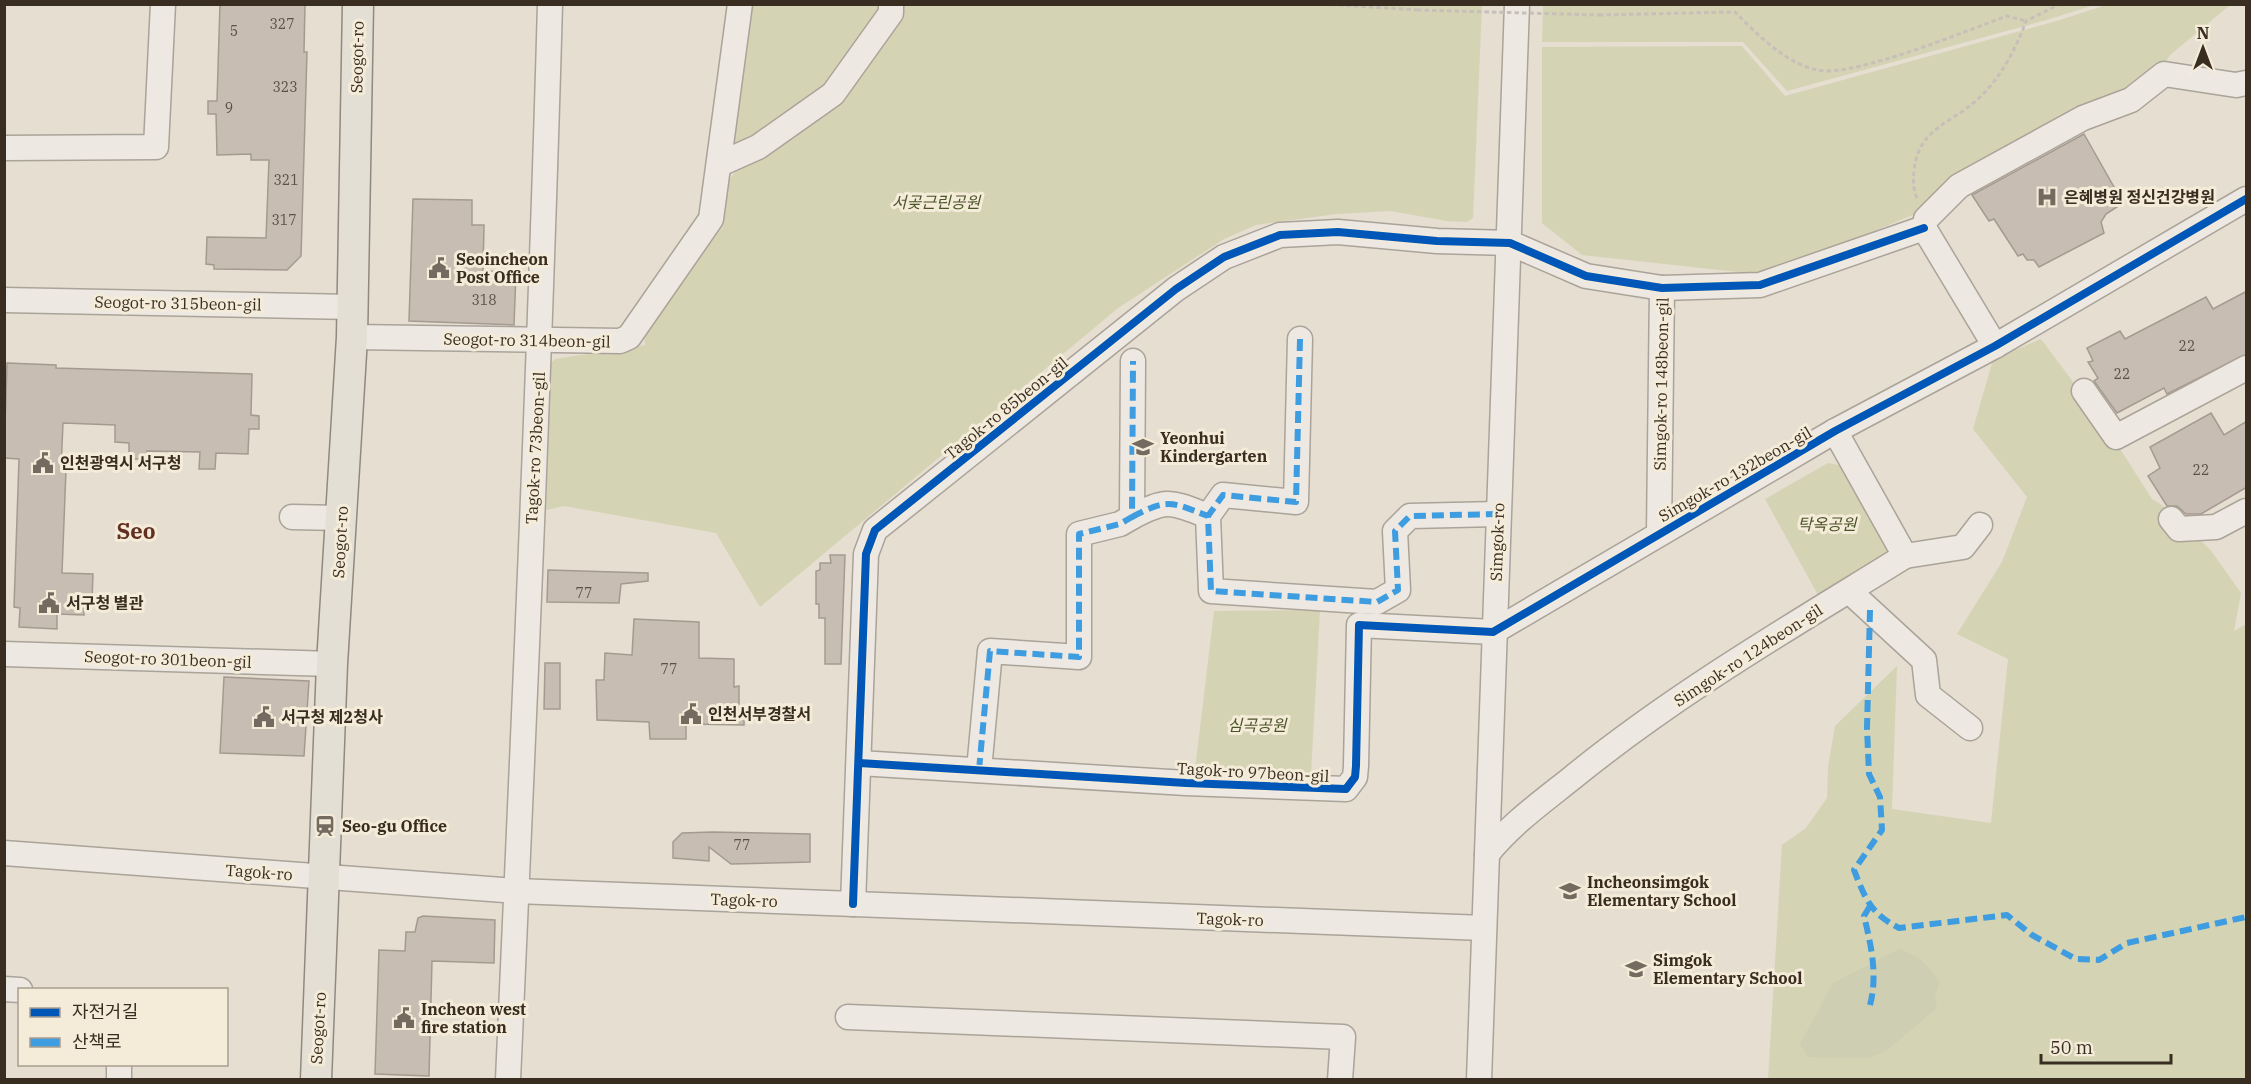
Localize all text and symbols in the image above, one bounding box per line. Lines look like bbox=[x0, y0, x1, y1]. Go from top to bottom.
house number: 327 bbox=[269, 15, 295, 33]
north arrow bbox=[2173, 18, 2233, 78]
street label: Seogot-ro bbox=[346, 21, 368, 93]
house number: 5 bbox=[230, 22, 238, 40]
text: N bbox=[2197, 23, 2209, 43]
house number: 323 bbox=[272, 78, 298, 96]
house number: 9 bbox=[225, 99, 233, 117]
house number: 321 bbox=[273, 171, 299, 189]
hospital icon: 은혜병원 정신건강병원 bbox=[2035, 185, 2059, 209]
place label: 은혜병원 정신건강병원 bbox=[2064, 187, 2215, 207]
park label: 서곶근린공원 bbox=[892, 192, 981, 212]
house number: 317 bbox=[271, 211, 297, 229]
place label: Seoincheon Post Office bbox=[456, 249, 549, 287]
public building icon: Seoincheon Post Office bbox=[427, 256, 451, 280]
house number: 318 bbox=[471, 291, 497, 309]
street label: Seogot-ro 315beon-gil bbox=[94, 292, 262, 314]
street label: Simgok-ro 148beon-gil bbox=[1649, 297, 1673, 471]
street label: Seogot-ro 314beon-gil bbox=[443, 329, 611, 351]
house number: 22 bbox=[2179, 337, 2195, 355]
street label: Tagok-ro 85beon-gil bbox=[940, 352, 1072, 464]
house number: 22 bbox=[2114, 365, 2130, 383]
street label: Tagok-ro 73beon-gil bbox=[521, 371, 549, 525]
street label: Simgok-ro 132beon-gil bbox=[1655, 422, 1815, 526]
place label: Yeonhui Kindergarten bbox=[1160, 428, 1268, 466]
school or university icon: Yeonhui Kindergarten bbox=[1131, 435, 1155, 459]
public building icon: 인천광역시 서구청 bbox=[31, 451, 55, 475]
place label: 인천광역시 서구청 bbox=[60, 453, 181, 473]
house number: 22 bbox=[2193, 461, 2209, 479]
street label: Simgok-ro bbox=[1486, 502, 1508, 582]
street label: Seogot-ro bbox=[328, 505, 352, 579]
park label: 탁옥공원 bbox=[1798, 514, 1858, 534]
district label: Seo bbox=[116, 516, 156, 545]
house number: 77 bbox=[576, 584, 592, 602]
public building icon: 서구청 별관 bbox=[37, 591, 61, 615]
place label: 서구청 별관 bbox=[66, 593, 144, 613]
street label: Simgok-ro 124beon-gil bbox=[1670, 599, 1826, 711]
street label: Seogot-ro 301beon-gil bbox=[84, 646, 252, 672]
house number: 77 bbox=[661, 660, 677, 678]
public building icon: 인천서부경찰서 bbox=[679, 702, 703, 726]
place label: 인천서부경찰서 bbox=[708, 704, 811, 724]
public building icon: 서구청 제2청사 bbox=[252, 705, 276, 729]
place label: 서구청 제2청사 bbox=[281, 707, 383, 727]
park label: 심곡공원 bbox=[1228, 715, 1288, 735]
street label: Tagok-ro 97beon-gil bbox=[1176, 758, 1330, 786]
station icon: Seo-gu Office bbox=[313, 814, 337, 838]
place label: Seo-gu Office bbox=[342, 816, 447, 836]
house number: 77 bbox=[734, 836, 750, 854]
street label: Tagok-ro bbox=[225, 860, 293, 884]
place label: Incheonsimgok Elementary School bbox=[1587, 872, 1736, 910]
school or university icon: Incheonsimgok Elementary School bbox=[1558, 879, 1582, 903]
street label: Tagok-ro bbox=[710, 889, 778, 911]
street label: Tagok-ro bbox=[1196, 908, 1264, 930]
place label: Simgok Elementary School bbox=[1653, 950, 1802, 988]
school or university icon: Simgok Elementary School bbox=[1624, 957, 1648, 981]
legend bbox=[18, 988, 228, 1066]
street label: Seogot-ro bbox=[306, 991, 330, 1065]
place label: Incheon west fire station bbox=[421, 999, 526, 1037]
text: 자전거길 bbox=[72, 1000, 138, 1023]
public building icon: Incheon west fire station bbox=[392, 1006, 416, 1030]
scale bar bbox=[2041, 1027, 2172, 1065]
text: 산책로 bbox=[72, 1030, 122, 1053]
text: 50 m bbox=[2050, 1036, 2093, 1059]

